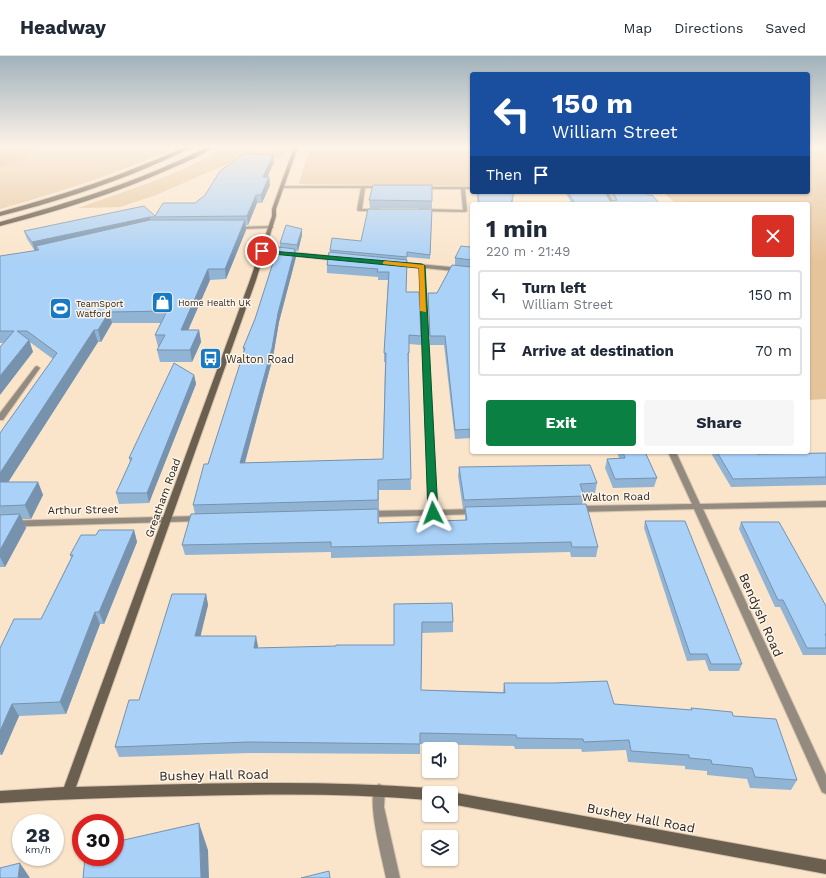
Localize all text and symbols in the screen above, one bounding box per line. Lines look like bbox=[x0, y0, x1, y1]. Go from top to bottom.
text: Headway bbox=[20, 16, 106, 39]
text: Map bbox=[624, 20, 652, 36]
text: Directions bbox=[674, 20, 743, 36]
text: Saved bbox=[765, 20, 806, 36]
text: 150 m bbox=[552, 87, 633, 120]
icon: left bbox=[486, 88, 538, 140]
text: William Street bbox=[552, 121, 678, 142]
icon: arrive bbox=[530, 164, 552, 186]
text: Then bbox=[486, 166, 522, 184]
text: 1 min bbox=[486, 215, 548, 243]
button: close bbox=[752, 215, 794, 257]
pin bbox=[245, 234, 279, 268]
icon: arrive bbox=[251, 240, 273, 262]
text: 220 m · 21:49 bbox=[486, 244, 570, 259]
text: Turn left bbox=[522, 279, 586, 297]
icon: left bbox=[488, 284, 510, 306]
text: 150 m bbox=[749, 286, 792, 304]
shop icon: Home Health UK bbox=[149, 290, 175, 316]
sports icon: TeamSport Watford bbox=[47, 296, 73, 322]
text: William Street bbox=[522, 297, 613, 312]
place label: Home Health UK bbox=[178, 298, 251, 308]
place label: TeamSport Watford bbox=[76, 299, 123, 319]
icon: arrive bbox=[488, 340, 510, 362]
text: Arrive at destination bbox=[522, 342, 674, 360]
text: 70 m bbox=[755, 342, 792, 360]
bus stop icon: Walton Road bbox=[197, 346, 223, 372]
place label: Walton Road bbox=[226, 353, 294, 366]
button: Exit bbox=[486, 400, 636, 446]
button: Share bbox=[644, 400, 794, 446]
street label: Greatham Road bbox=[143, 457, 183, 539]
street label: Walton Road bbox=[582, 490, 650, 504]
position arrow bbox=[412, 492, 454, 534]
street label: Arthur Street bbox=[48, 503, 119, 517]
street label: Bendysh Road bbox=[736, 571, 786, 659]
map controls bbox=[422, 742, 458, 866]
button: sound bbox=[422, 742, 458, 778]
street label: Bushey Hall Road bbox=[159, 767, 269, 783]
button: search bbox=[422, 786, 458, 822]
street label: Bushey Hall Road bbox=[586, 800, 696, 836]
speed limit sign: 30 bbox=[72, 814, 124, 866]
text: 28 bbox=[26, 823, 50, 847]
button: layers bbox=[422, 830, 458, 866]
text: km/h bbox=[25, 844, 51, 855]

